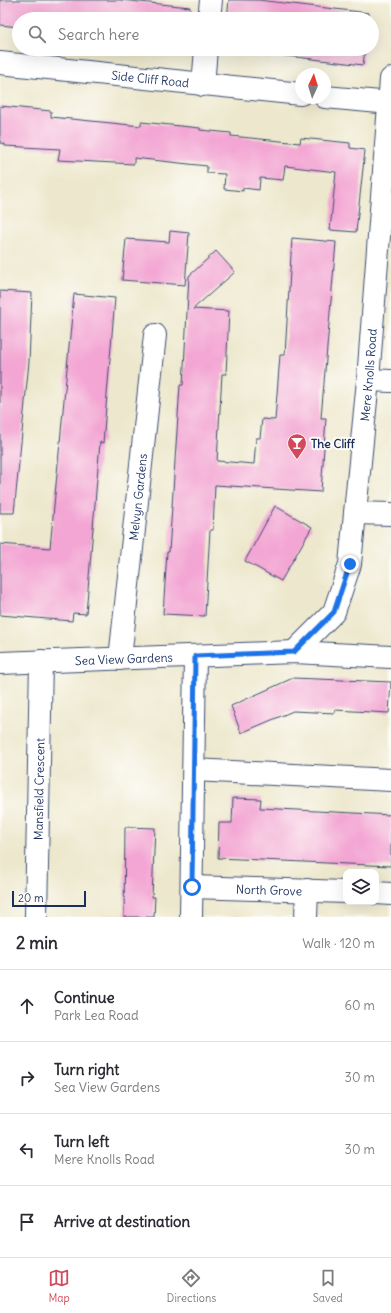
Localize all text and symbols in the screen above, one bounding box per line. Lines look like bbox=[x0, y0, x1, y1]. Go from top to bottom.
search box bbox=[12, 12, 379, 56]
icon: search bbox=[26, 23, 48, 45]
text: Search here bbox=[58, 25, 139, 44]
street label: Side Cliff Road bbox=[111, 67, 190, 90]
north arrow bbox=[295, 68, 331, 104]
street label: Mere Knolls Road bbox=[356, 328, 379, 422]
bar icon: The Cliff bbox=[286, 432, 308, 460]
place label: The Cliff bbox=[311, 436, 356, 451]
street label: Melvyn Gardens bbox=[125, 453, 150, 541]
route end bbox=[341, 555, 359, 573]
street label: Sea View Gardens bbox=[75, 649, 173, 668]
street label: Mansfield Crescent bbox=[30, 738, 47, 840]
map controls bbox=[343, 869, 379, 905]
button: layers bbox=[343, 869, 379, 905]
route start bbox=[183, 878, 201, 896]
street label: North Grove bbox=[236, 881, 302, 898]
scale bar bbox=[12, 889, 86, 908]
text: 20 m bbox=[18, 891, 44, 905]
text: 2 min bbox=[16, 932, 58, 954]
text: Walk · 120 m bbox=[302, 935, 375, 952]
text: Continue bbox=[54, 988, 115, 1007]
icon: ahead bbox=[16, 995, 38, 1017]
text: 60 m bbox=[344, 997, 375, 1014]
text: Park Lea Road bbox=[54, 1007, 139, 1024]
text: Turn right bbox=[54, 1060, 119, 1079]
icon: right bbox=[16, 1067, 38, 1089]
text: 30 m bbox=[345, 1069, 375, 1086]
text: Sea View Gardens bbox=[54, 1079, 160, 1096]
text: Turn left bbox=[54, 1132, 109, 1151]
icon: left bbox=[16, 1139, 38, 1161]
text: 30 m bbox=[345, 1141, 375, 1158]
text: Mere Knolls Road bbox=[54, 1151, 155, 1168]
icon: arrive bbox=[16, 1211, 38, 1233]
text: Arrive at destination bbox=[54, 1212, 190, 1231]
tab: Map bbox=[48, 1267, 70, 1305]
tab: Directions bbox=[167, 1267, 216, 1305]
tab: Saved bbox=[313, 1267, 343, 1305]

